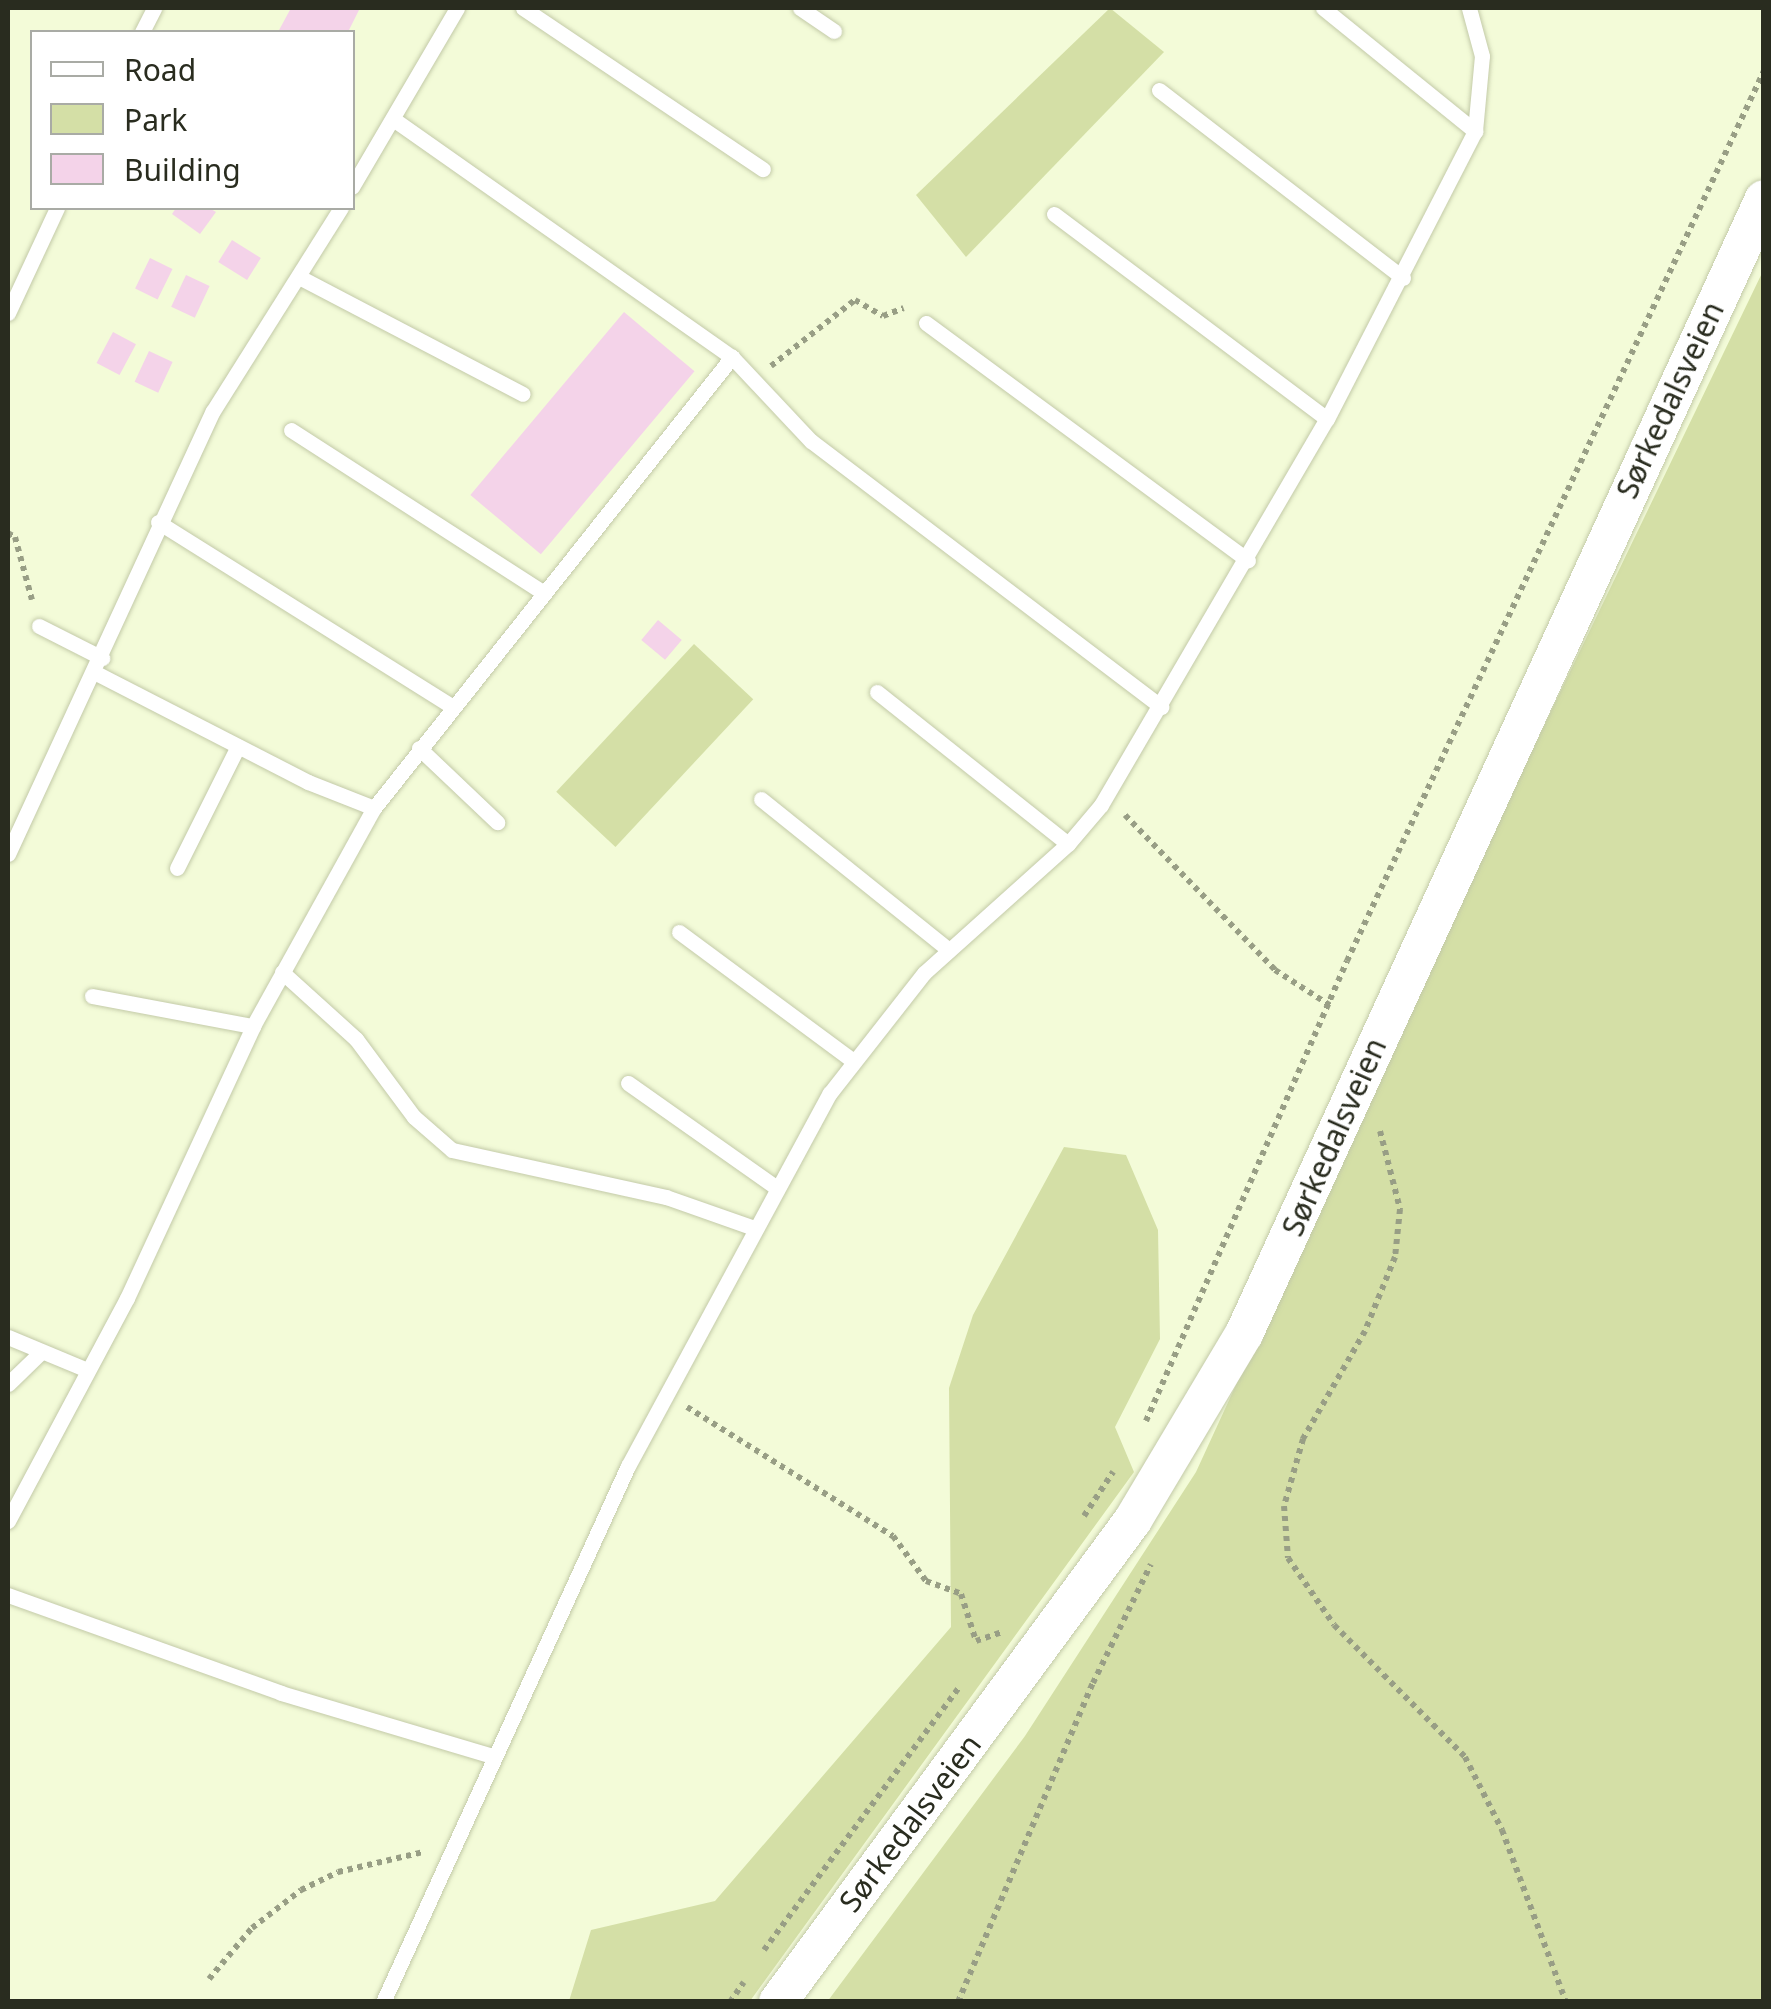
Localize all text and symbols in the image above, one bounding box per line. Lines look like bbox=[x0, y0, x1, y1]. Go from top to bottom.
legend bbox=[30, 30, 355, 210]
text: Road bbox=[124, 49, 196, 90]
text: Park bbox=[124, 99, 187, 140]
text: Building bbox=[124, 149, 241, 190]
street label: Sørkedalsveien bbox=[1609, 296, 1731, 504]
street label: Sørkedalsveien bbox=[1274, 1033, 1394, 1241]
street label: Sørkedalsveien bbox=[832, 1727, 988, 1919]

